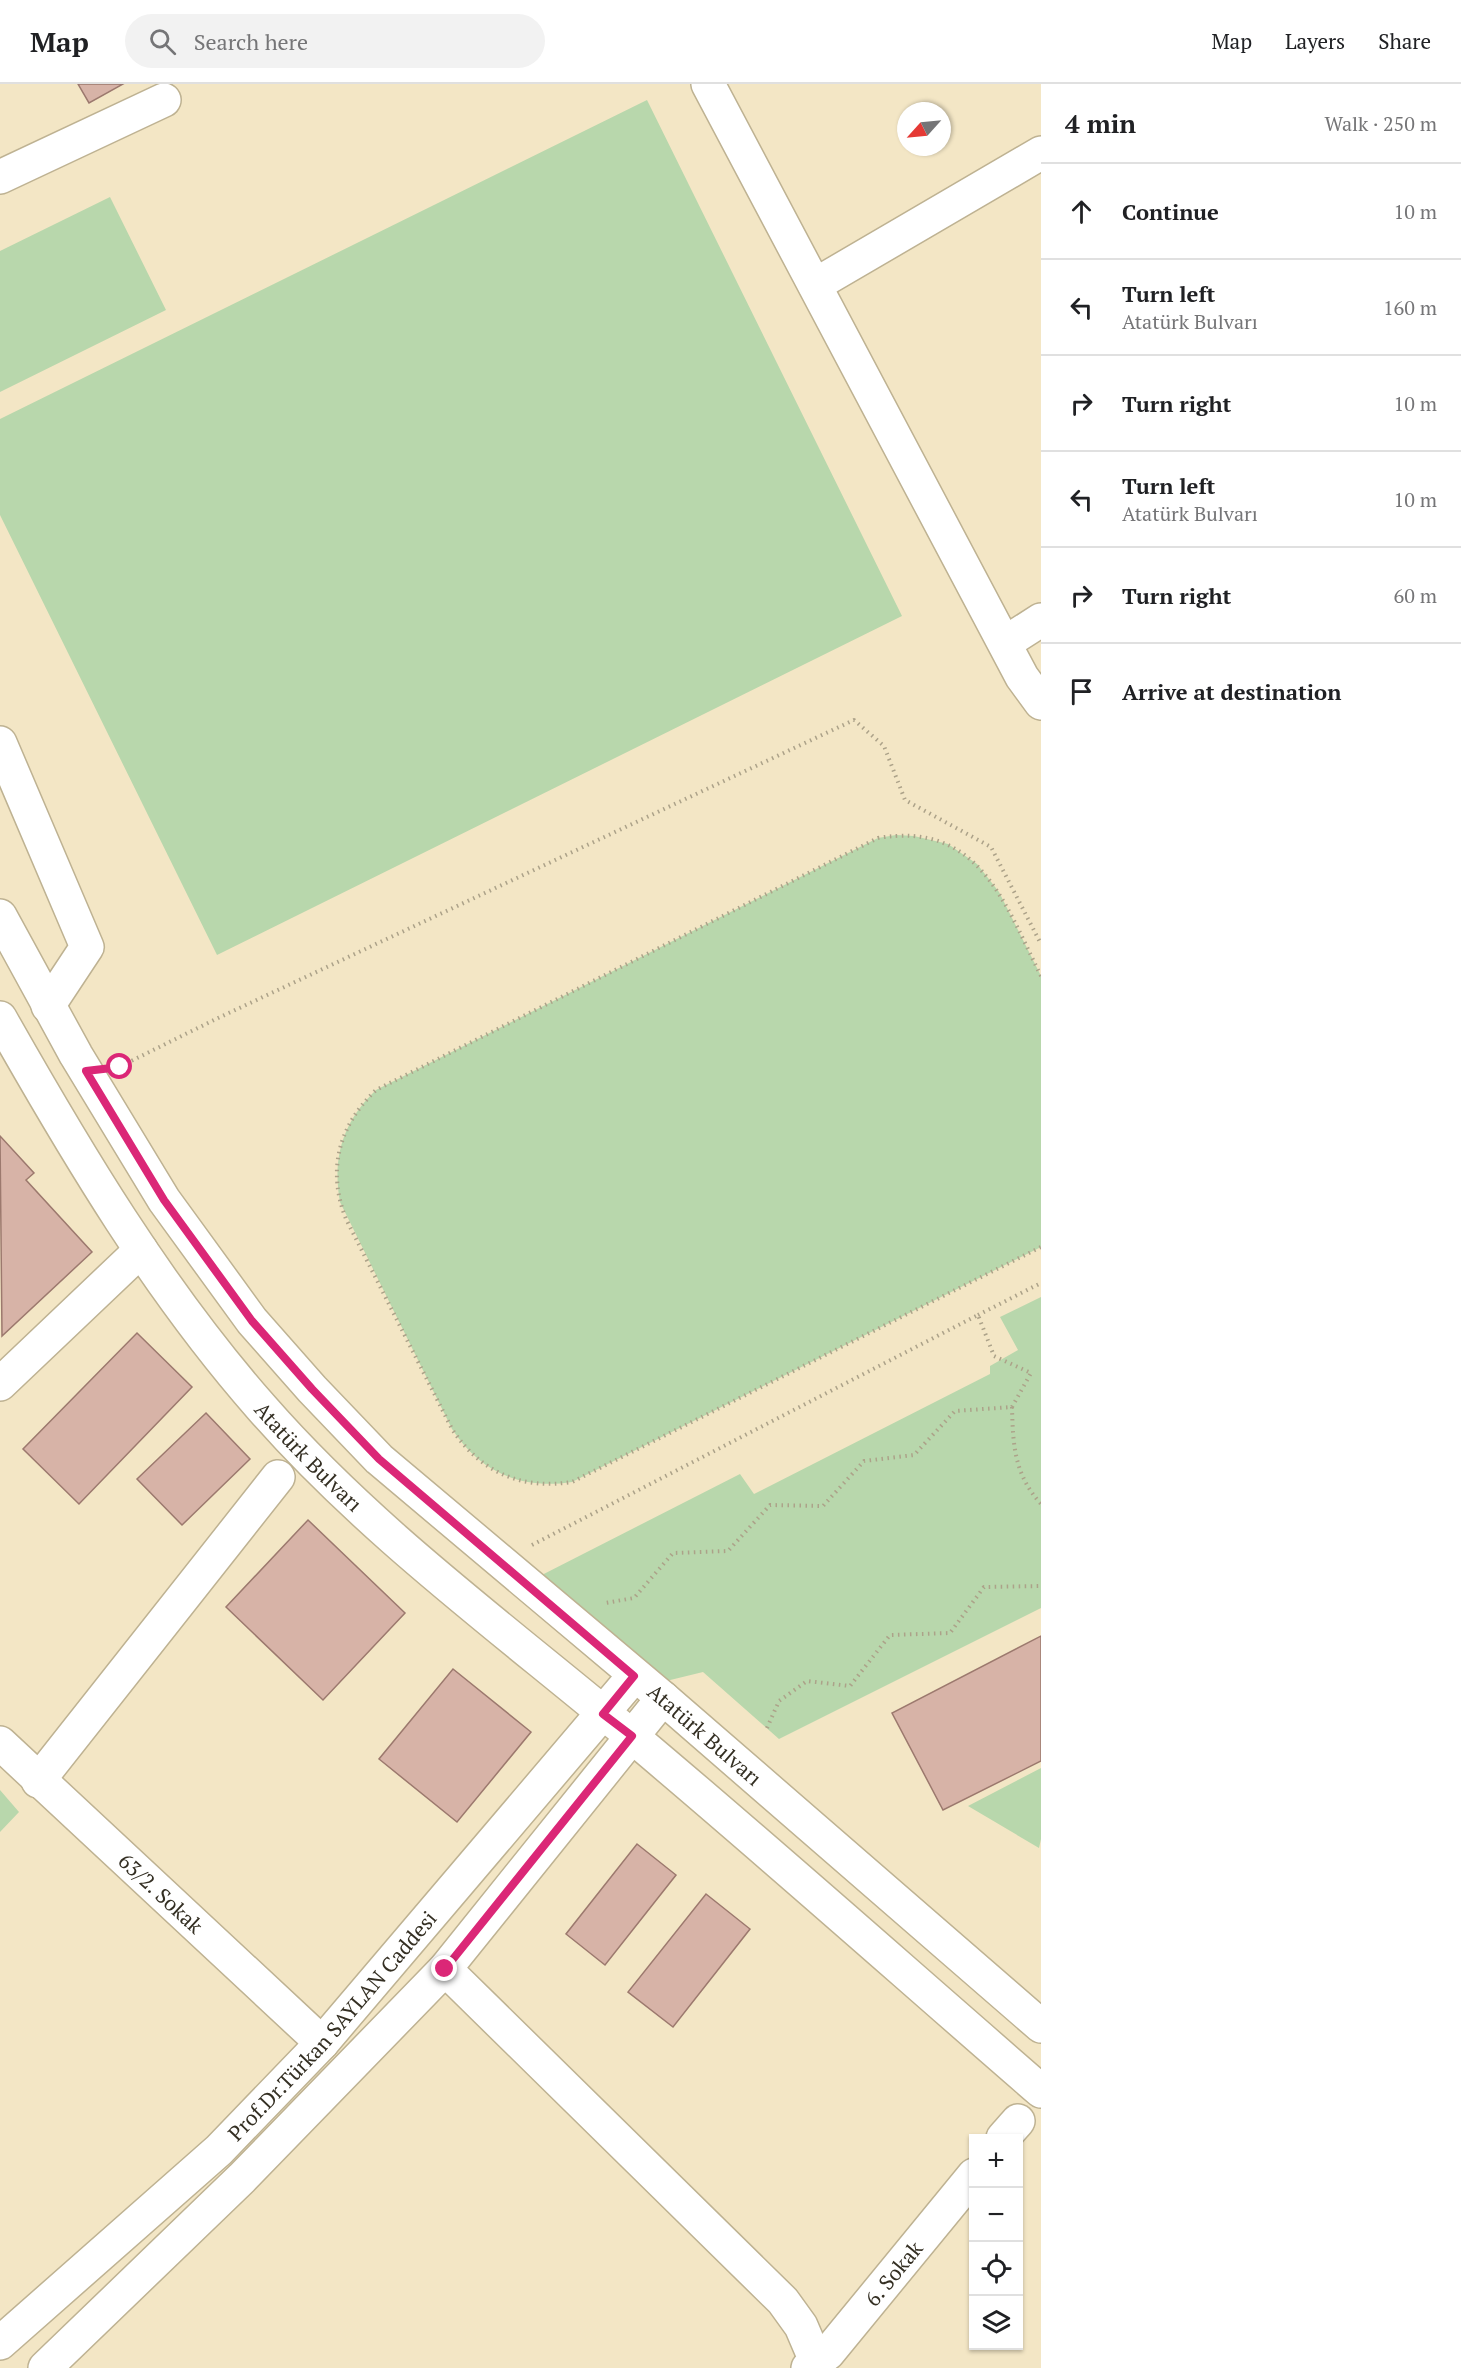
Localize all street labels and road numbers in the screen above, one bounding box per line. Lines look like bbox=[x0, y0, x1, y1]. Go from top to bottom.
street label: Atatürk Bulvarı bbox=[249, 1396, 368, 1517]
street label: Atatürk Bulvarı bbox=[642, 1677, 768, 1792]
street label: 63/2. Sokak bbox=[113, 1847, 209, 1940]
street label: Prof.Dr.Türkan SAYLAN Caddesi bbox=[221, 1905, 443, 2147]
street label: 6. Sokak bbox=[858, 2235, 929, 2312]

